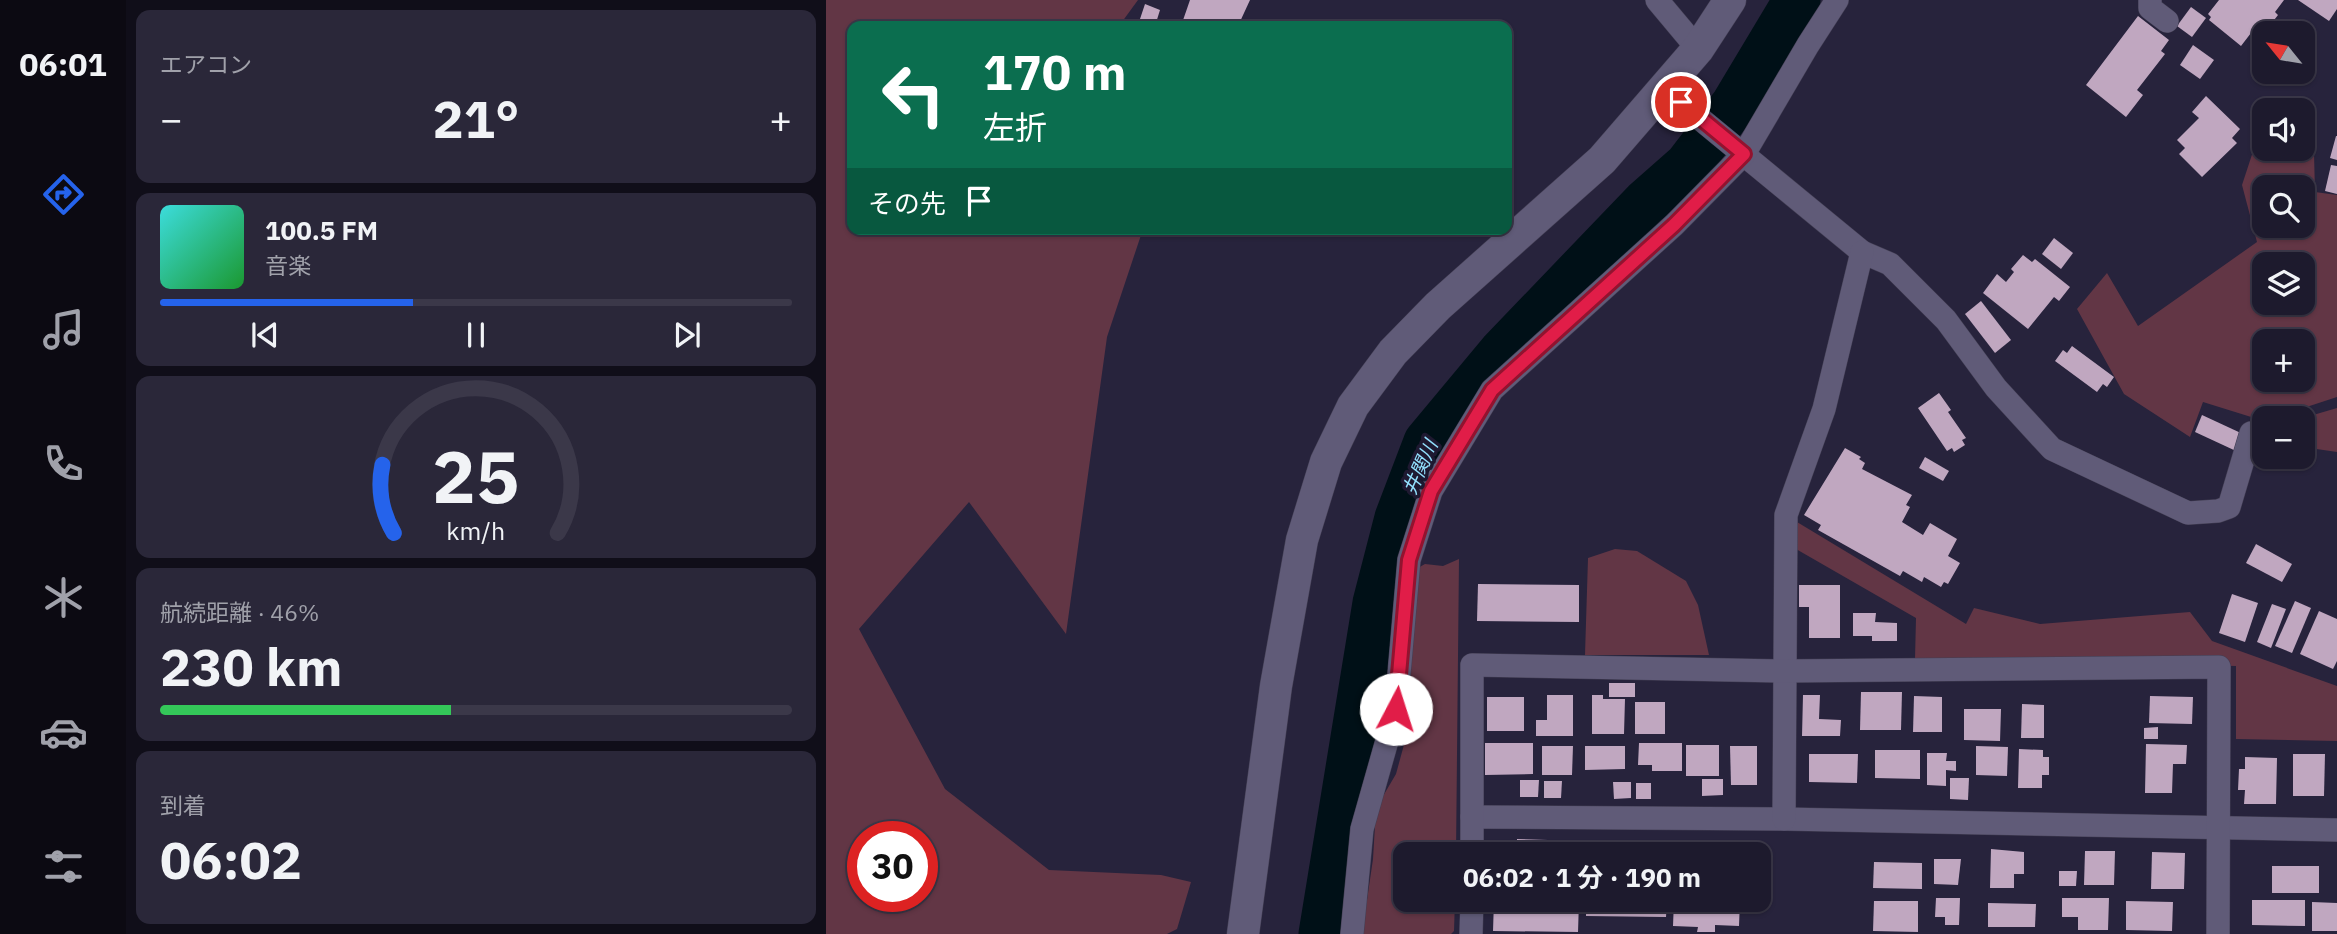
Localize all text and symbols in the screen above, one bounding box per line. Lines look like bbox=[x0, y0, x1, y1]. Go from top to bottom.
north arrow bbox=[2252, 21, 2315, 84]
map controls bbox=[2252, 21, 2315, 469]
text: 170 m bbox=[983, 40, 1127, 103]
text: 06:01 bbox=[19, 43, 107, 85]
text: エアコン bbox=[160, 49, 252, 79]
icon: left bbox=[868, 49, 959, 140]
pin bbox=[1651, 72, 1711, 132]
icon: arrive bbox=[1662, 83, 1700, 121]
text: 21° bbox=[433, 85, 519, 152]
text: − bbox=[160, 94, 183, 143]
text: + bbox=[769, 94, 792, 143]
button: sound bbox=[2252, 98, 2315, 161]
text: 左折 bbox=[983, 106, 1047, 148]
icon: directions bbox=[39, 170, 88, 219]
button: search bbox=[2252, 175, 2315, 238]
icon: arrive bbox=[960, 182, 998, 220]
text: その先 bbox=[868, 186, 946, 220]
text: 100.5 FM bbox=[265, 213, 378, 247]
text: 音楽 bbox=[265, 250, 311, 280]
button: layers bbox=[2252, 252, 2315, 315]
icon: music bbox=[39, 305, 88, 354]
icon: previous bbox=[246, 316, 284, 354]
icon: pause bbox=[457, 316, 495, 354]
icon: next bbox=[668, 316, 706, 354]
button: + bbox=[2252, 329, 2315, 392]
button: − bbox=[2252, 406, 2315, 469]
text: 25 bbox=[432, 428, 520, 523]
water label: 井関川 bbox=[1397, 434, 1443, 498]
icon: phone bbox=[39, 439, 88, 488]
text: km/h bbox=[447, 514, 505, 547]
icon: climate bbox=[39, 573, 88, 622]
text: 航続距離 · 46% bbox=[160, 597, 319, 627]
text: 230 km bbox=[160, 633, 342, 700]
position arrow bbox=[1359, 672, 1433, 746]
icon: car bbox=[39, 708, 88, 757]
text: 到着 bbox=[160, 790, 206, 820]
speed limit sign: 30 bbox=[847, 821, 938, 912]
text: 06:02 bbox=[160, 826, 302, 893]
icon: filters bbox=[39, 842, 88, 891]
text: 06:02 · 1 分 · 190 m bbox=[1463, 860, 1701, 894]

